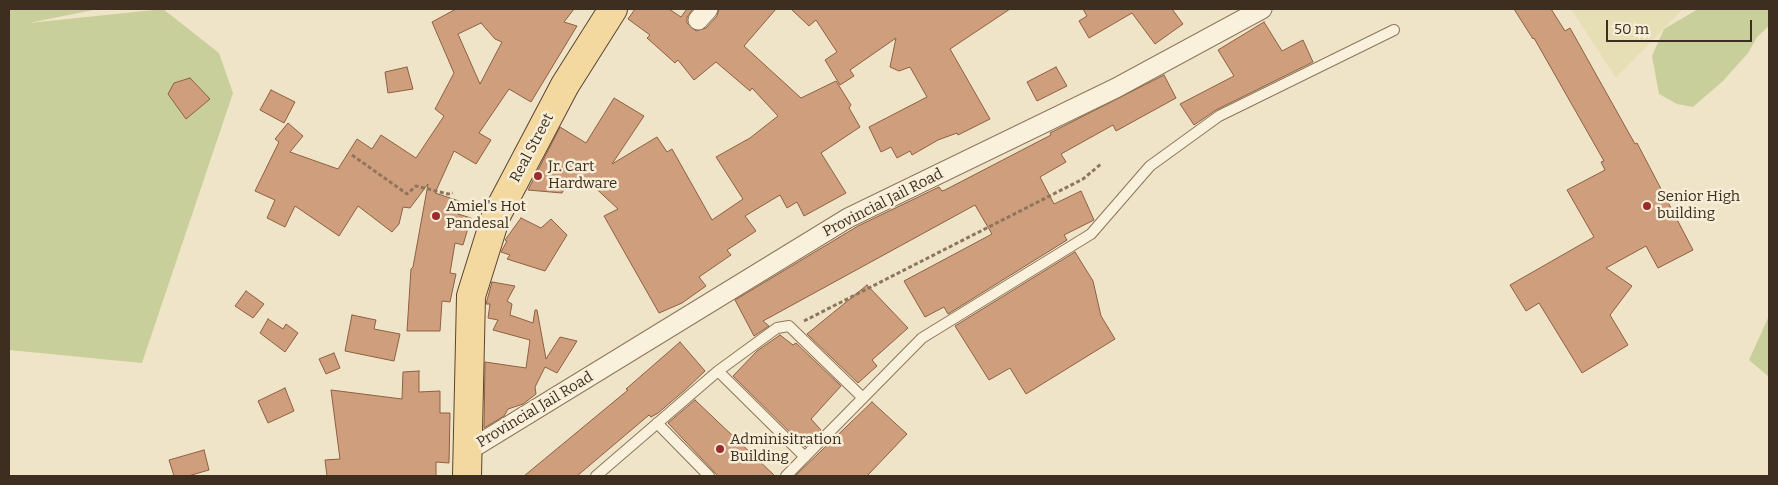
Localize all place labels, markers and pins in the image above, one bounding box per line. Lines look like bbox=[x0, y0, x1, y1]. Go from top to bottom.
place label: Jr. Cart Hardware bbox=[548, 158, 617, 193]
marker: Jr. Cart Hardware bbox=[532, 170, 544, 182]
place label: Senior High building bbox=[1657, 188, 1740, 223]
place label: Amiel's Hot Pandesal bbox=[446, 198, 526, 233]
marker: Senior High building bbox=[1641, 200, 1653, 212]
marker: Amiel's Hot Pandesal bbox=[430, 210, 442, 222]
place label: Adminisitration Building bbox=[730, 431, 841, 466]
marker: Adminisitration Building bbox=[714, 443, 726, 455]

